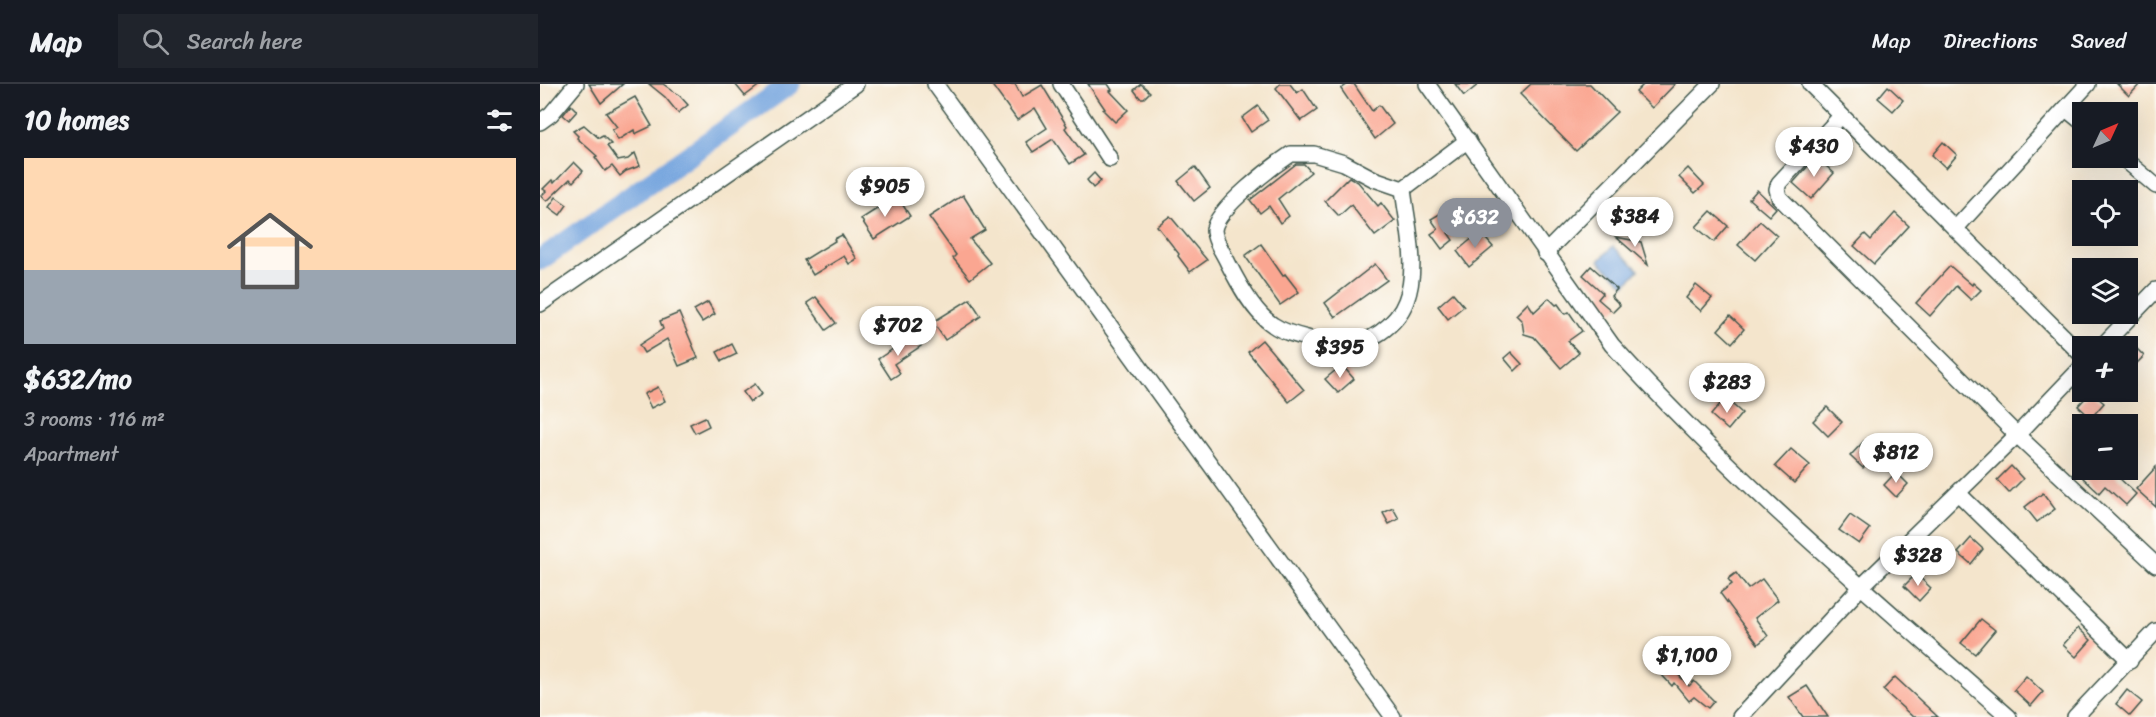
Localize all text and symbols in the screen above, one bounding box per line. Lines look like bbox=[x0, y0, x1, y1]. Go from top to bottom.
search box bbox=[118, 14, 538, 68]
text: Map bbox=[30, 17, 82, 66]
text: Search here bbox=[187, 22, 303, 61]
text: Map bbox=[1872, 22, 1910, 60]
text: Directions bbox=[1943, 22, 2038, 60]
text: Saved bbox=[2071, 22, 2126, 60]
icon: search bbox=[139, 25, 172, 58]
text: 10 homes bbox=[24, 97, 129, 143]
north arrow bbox=[2072, 102, 2138, 168]
map controls bbox=[2072, 102, 2138, 480]
icon: filters bbox=[483, 104, 516, 137]
pin: $430 bbox=[1778, 127, 1850, 178]
text: $430 bbox=[1789, 129, 1839, 164]
pin: $905 bbox=[849, 167, 921, 218]
text: $905 bbox=[860, 169, 910, 204]
button: locate bbox=[2072, 180, 2138, 246]
icon: home bbox=[216, 197, 324, 305]
pin: $384 bbox=[1599, 197, 1671, 248]
pin: $632 bbox=[1439, 198, 1511, 249]
text: $384 bbox=[1611, 199, 1660, 234]
text: $632 bbox=[1451, 200, 1499, 235]
button: layers bbox=[2072, 258, 2138, 324]
pin: $702 bbox=[862, 306, 934, 357]
text: $702 bbox=[873, 308, 923, 343]
pin: $395 bbox=[1304, 328, 1376, 379]
text: $395 bbox=[1316, 330, 1364, 365]
button: + bbox=[2072, 336, 2138, 402]
text: $632/mo bbox=[24, 356, 132, 402]
pin: $283 bbox=[1691, 363, 1763, 414]
text: $283 bbox=[1703, 365, 1751, 400]
text: 3 rooms · 116 m² bbox=[24, 402, 165, 437]
button: − bbox=[2072, 414, 2138, 480]
pin: $812 bbox=[1860, 433, 1932, 484]
text: $812 bbox=[1873, 435, 1919, 470]
text: Apartment bbox=[24, 437, 118, 472]
pin: $328 bbox=[1882, 536, 1954, 587]
text: $328 bbox=[1894, 538, 1942, 573]
pin: $1,100 bbox=[1638, 636, 1736, 687]
text: $1,100 bbox=[1656, 638, 1718, 673]

